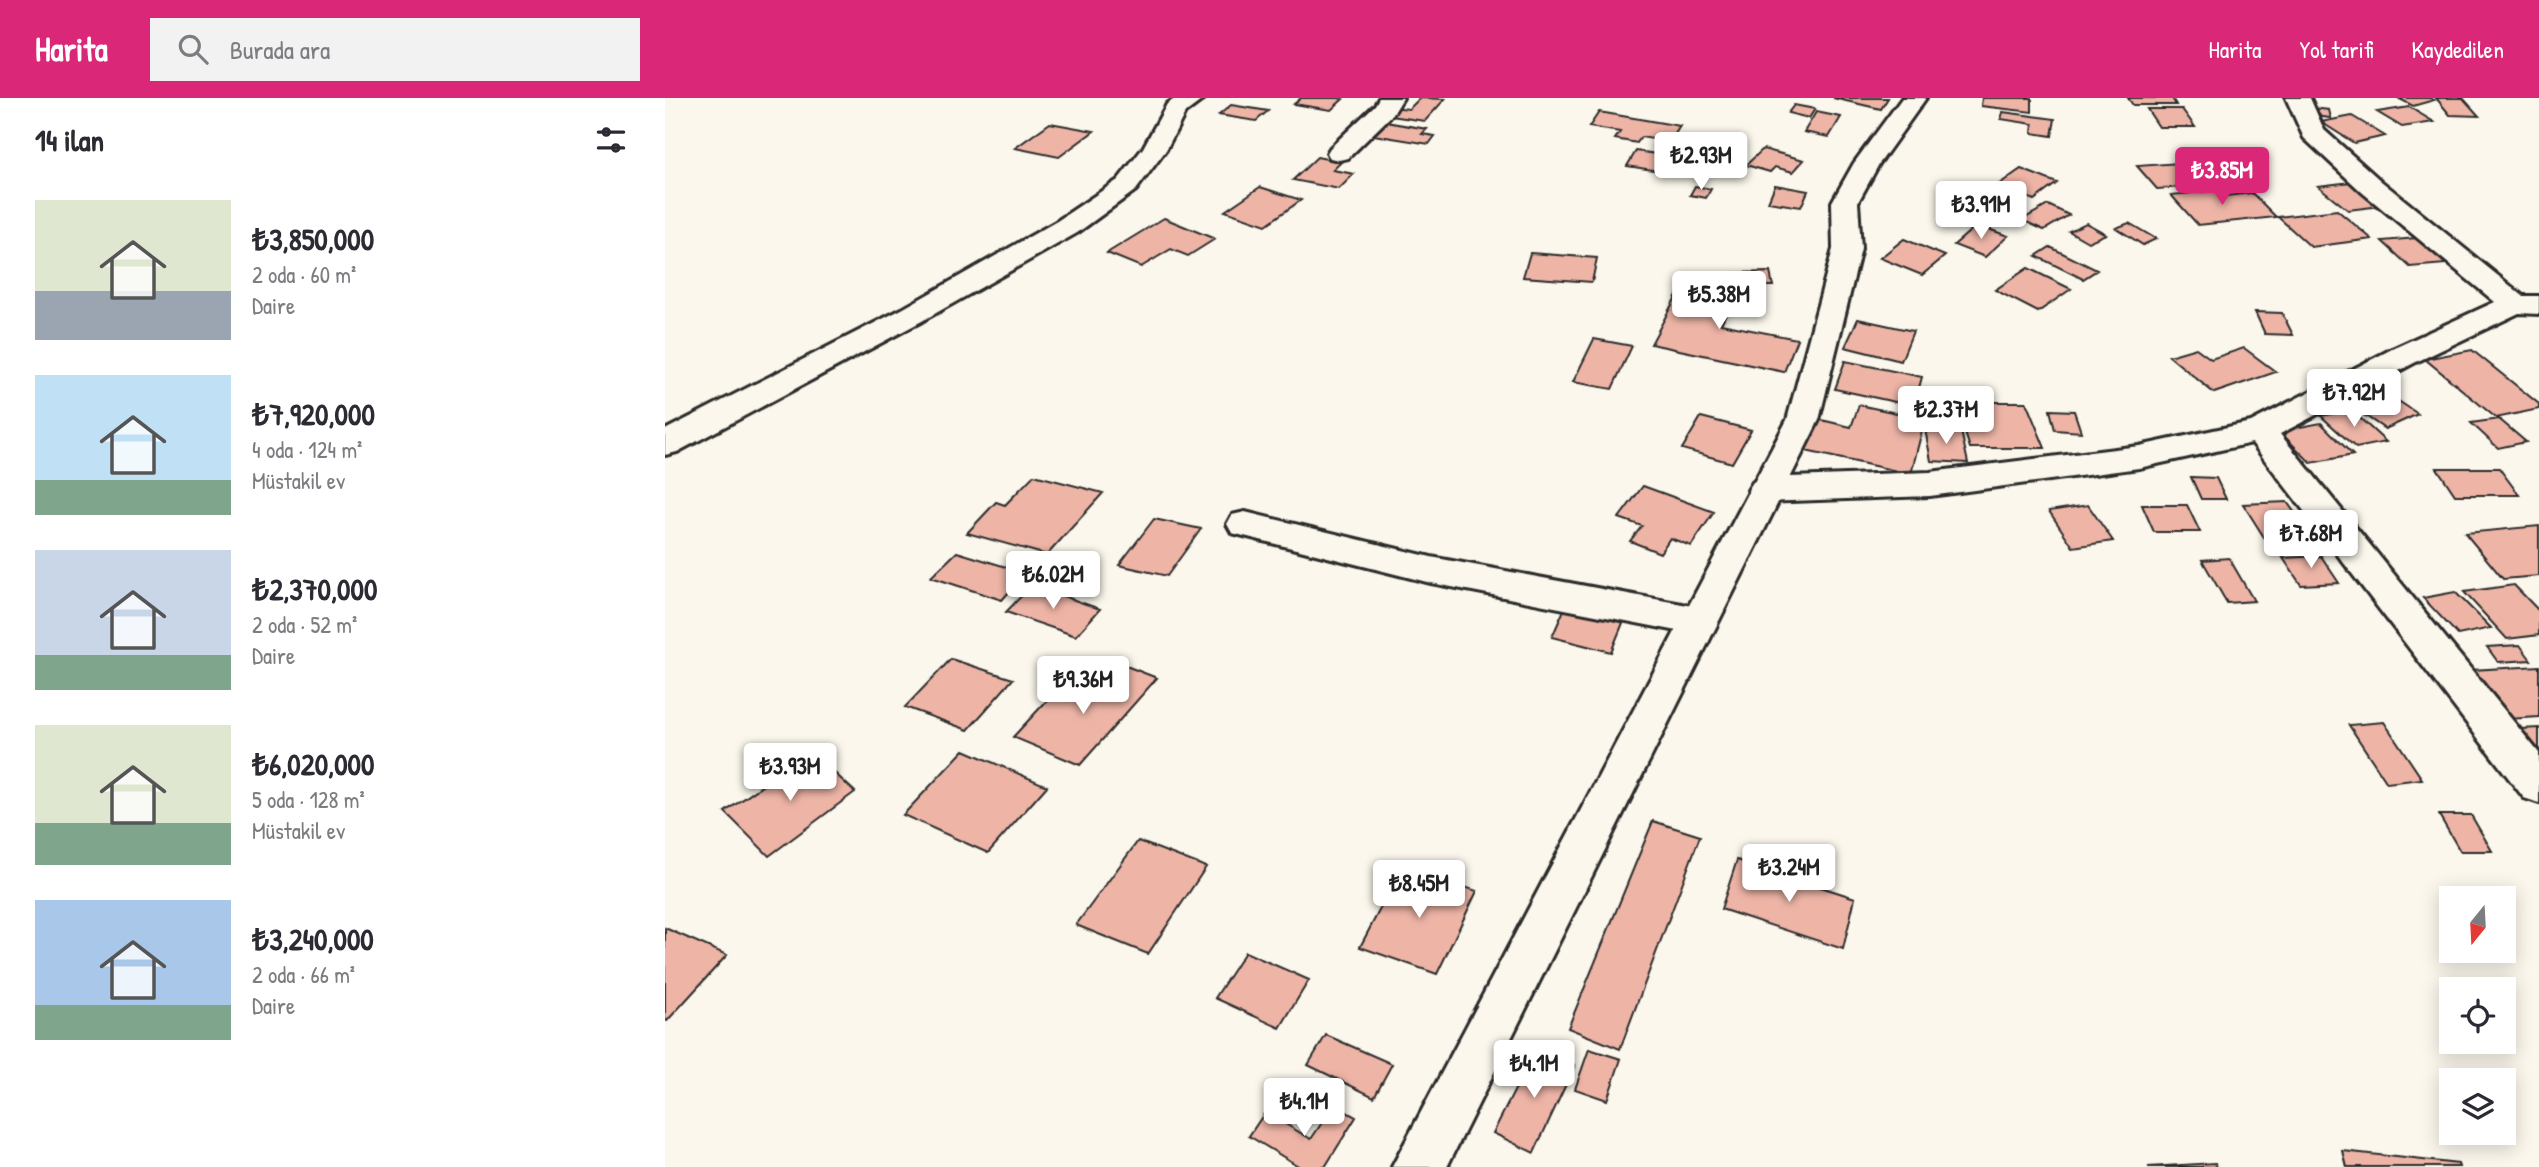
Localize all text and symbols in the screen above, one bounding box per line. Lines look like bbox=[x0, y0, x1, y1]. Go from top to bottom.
search box bbox=[150, 18, 640, 81]
text: Harita bbox=[35, 27, 108, 71]
icon: search bbox=[174, 30, 212, 68]
text: Burada ara bbox=[230, 32, 330, 67]
text: Harita bbox=[2208, 33, 2261, 65]
text: Yol tarifi bbox=[2299, 33, 2373, 65]
text: Kaydedilen bbox=[2411, 33, 2504, 65]
text: 14 ilan bbox=[35, 120, 104, 160]
icon: filters bbox=[592, 121, 630, 159]
pin: ₺2.93M bbox=[1644, 132, 1758, 192]
text: ₺2.93M bbox=[1670, 139, 1732, 170]
pin: ₺3.85M bbox=[2165, 148, 2279, 207]
text: ₺3.85M bbox=[2191, 154, 2253, 185]
pin: ₺3.91M bbox=[1924, 181, 2038, 241]
text: ₺3.91M bbox=[1952, 188, 2010, 219]
text: ₺3,850,000 bbox=[252, 219, 374, 259]
icon: home bbox=[91, 228, 175, 312]
text: 2 oda · 60 m² bbox=[252, 259, 356, 290]
pin: ₺5.38M bbox=[1662, 272, 1776, 331]
text: ₺5.38M bbox=[1688, 278, 1750, 309]
text: Daire bbox=[252, 290, 295, 321]
pin: ₺7.92M bbox=[2297, 370, 2411, 429]
text: ₺7.92M bbox=[2323, 376, 2385, 407]
pin: ₺2.37M bbox=[1889, 386, 2003, 446]
text: ₺2.37M bbox=[1914, 393, 1978, 424]
text: ₺7,920,000 bbox=[252, 394, 375, 434]
icon: home bbox=[91, 403, 175, 487]
text: 4 oda · 124 m² bbox=[252, 434, 362, 465]
text: Müstakil ev bbox=[252, 465, 345, 496]
pin: ₺7.68M bbox=[2254, 510, 2368, 570]
text: ₺7.68M bbox=[2280, 517, 2342, 548]
pin: ₺6.02M bbox=[996, 552, 1110, 611]
text: ₺6.02M bbox=[1022, 558, 1084, 589]
text: ₺2,370,000 bbox=[252, 569, 377, 609]
icon: home bbox=[91, 578, 175, 662]
text: 2 oda · 52 m² bbox=[252, 609, 357, 640]
text: Daire bbox=[252, 640, 295, 671]
pin: ₺9.36M bbox=[1026, 656, 1140, 716]
text: ₺9.36M bbox=[1053, 663, 1113, 694]
text: ₺6,020,000 bbox=[252, 744, 375, 784]
pin: ₺3.93M bbox=[733, 744, 847, 803]
text: ₺3.93M bbox=[760, 750, 820, 781]
icon: home bbox=[91, 753, 175, 837]
text: 5 oda · 128 m² bbox=[252, 784, 365, 815]
text: Müstakil ev bbox=[252, 815, 345, 846]
pin: ₺3.24M bbox=[1732, 844, 1846, 904]
text: ₺3.24M bbox=[1758, 851, 1820, 882]
pin: ₺8.45M bbox=[1362, 860, 1476, 920]
text: ₺8.45M bbox=[1389, 867, 1449, 898]
north arrow bbox=[2439, 886, 2517, 962]
map controls bbox=[2439, 886, 2516, 1145]
text: ₺3,240,000 bbox=[252, 919, 374, 959]
icon: home bbox=[91, 928, 175, 1012]
text: 2 oda · 66 m² bbox=[252, 959, 355, 990]
button: locate bbox=[2439, 977, 2516, 1054]
text: Daire bbox=[252, 990, 295, 1021]
pin: ₺4.1M bbox=[1485, 1040, 1583, 1100]
text: ₺4.1M bbox=[1510, 1047, 1558, 1078]
button: layers bbox=[2439, 1068, 2516, 1145]
pin: ₺4.1M bbox=[1255, 1079, 1353, 1138]
text: ₺4.1M bbox=[1280, 1085, 1328, 1116]

